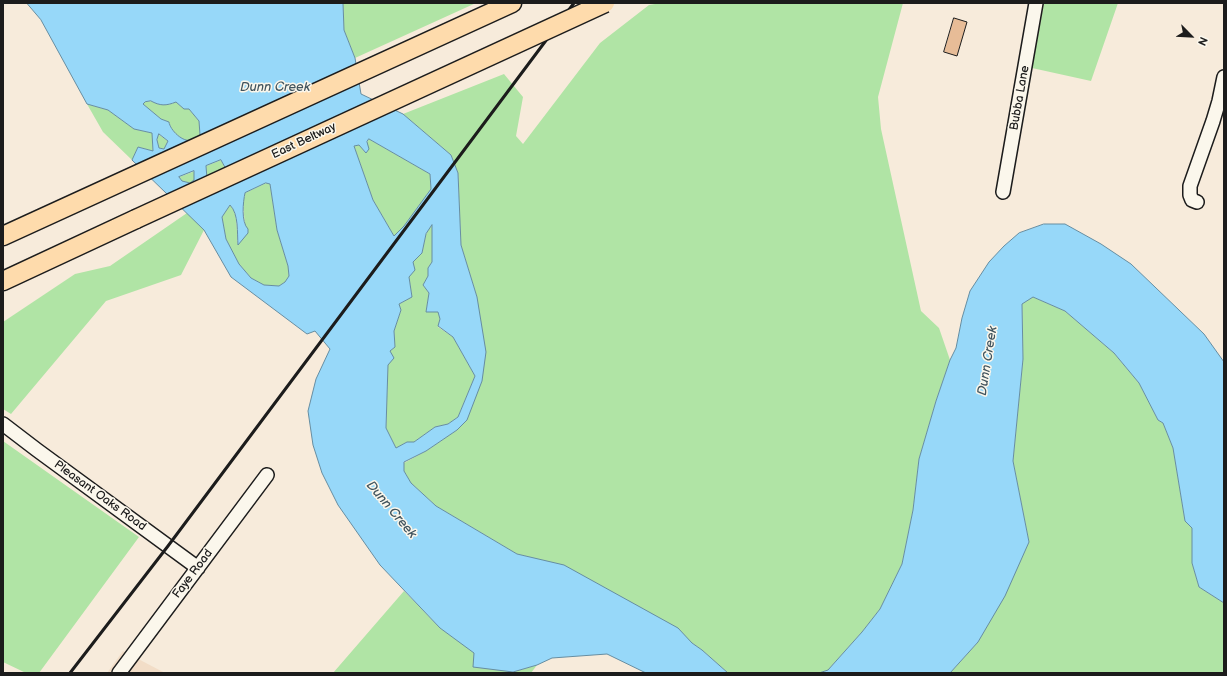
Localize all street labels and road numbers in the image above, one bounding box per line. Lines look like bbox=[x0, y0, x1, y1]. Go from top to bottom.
street label: Bubba Lane bbox=[1007, 64, 1033, 132]
street label: East Beltway bbox=[269, 120, 339, 162]
street label: Pleasant Oaks Road bbox=[51, 458, 149, 534]
street label: Faye Road bbox=[170, 547, 216, 601]

